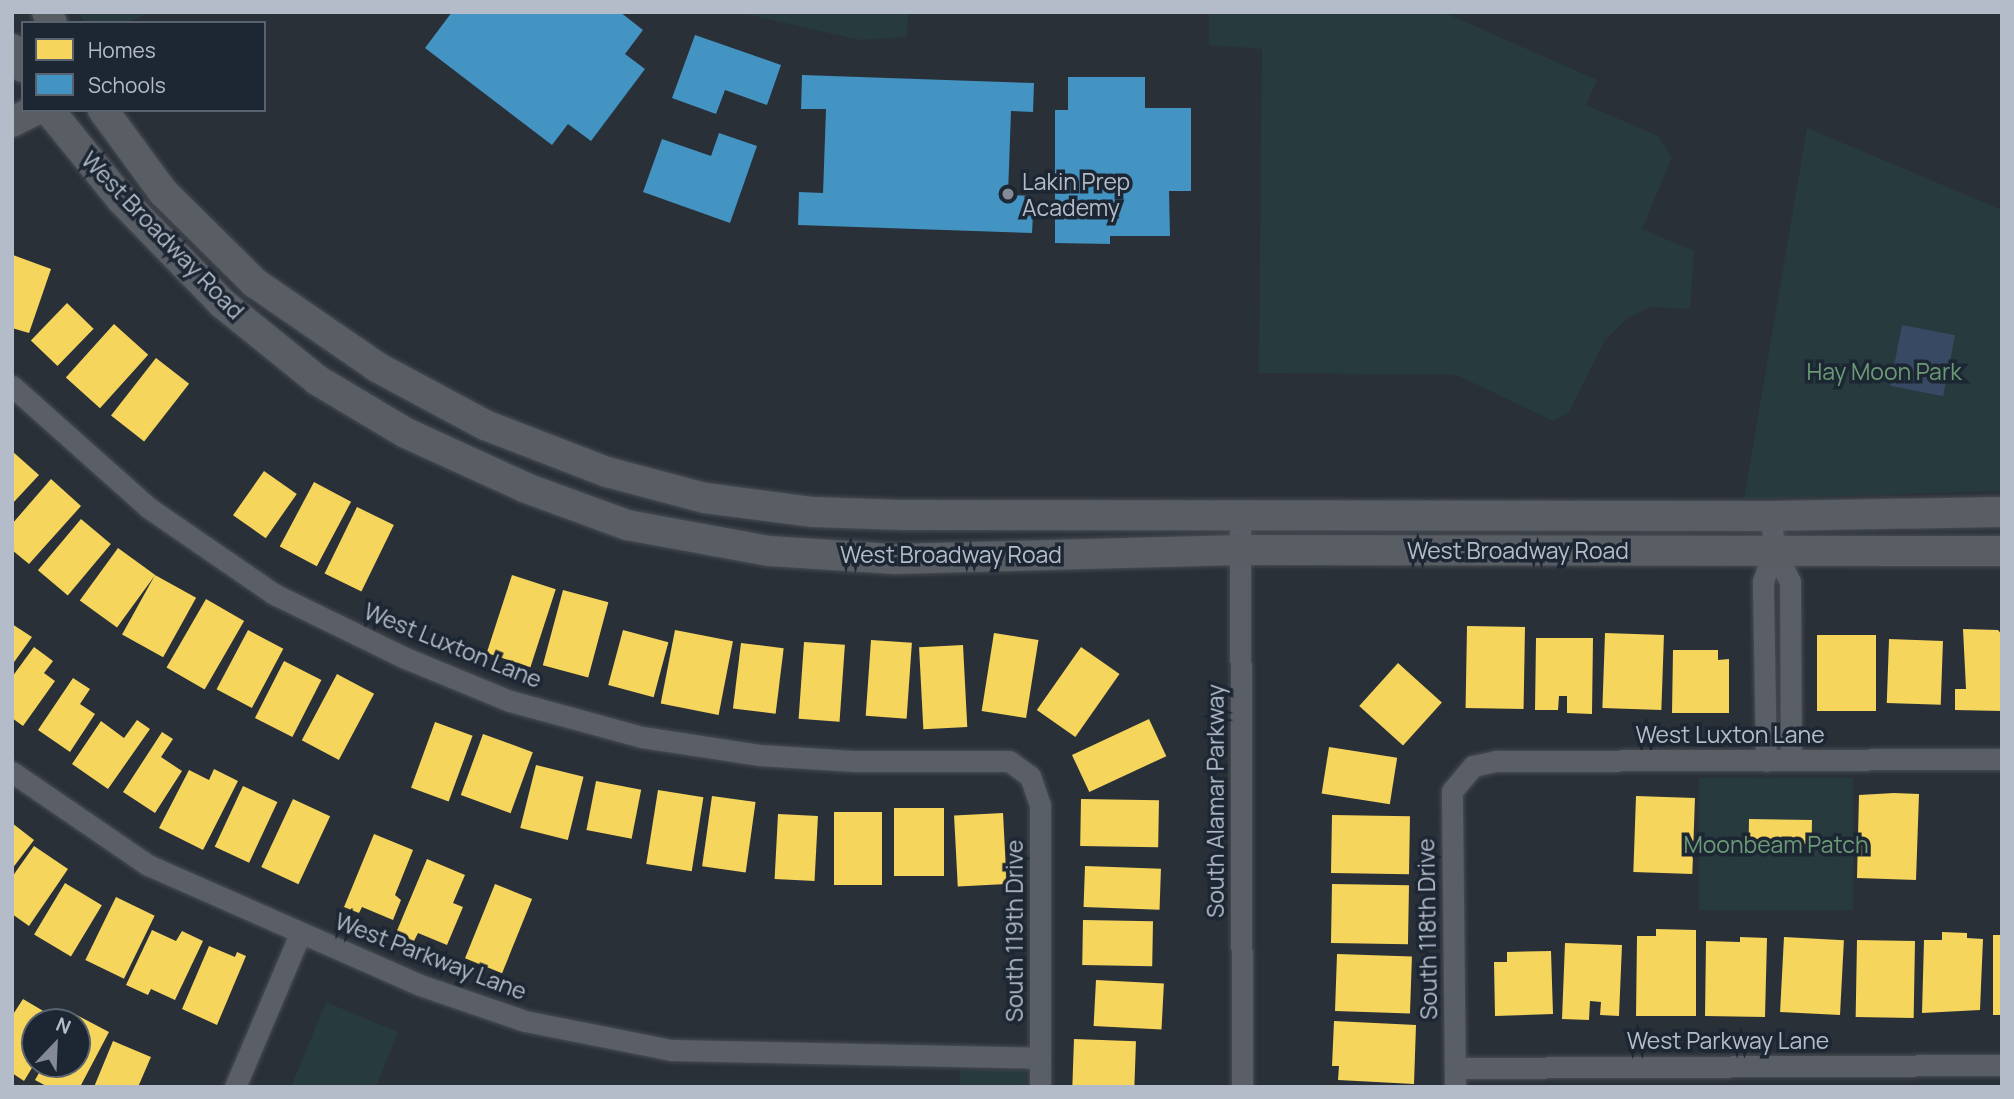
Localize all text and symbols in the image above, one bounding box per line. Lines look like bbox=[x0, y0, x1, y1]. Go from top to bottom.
legend bbox=[21, 21, 266, 112]
text: Homes bbox=[88, 36, 156, 64]
text: Schools bbox=[88, 71, 166, 99]
street label: West Broadway Road bbox=[76, 146, 250, 324]
place label: Lakin Prep Academy bbox=[1022, 167, 1130, 221]
marker: Lakin Prep Academy bbox=[1000, 186, 1016, 202]
park label: Hay Moon Park bbox=[1806, 357, 1962, 385]
street label: West Broadway Road bbox=[1407, 536, 1629, 564]
street label: West Broadway Road bbox=[840, 540, 1062, 568]
street label: West Luxton Lane bbox=[360, 597, 546, 693]
street label: South Alamar Parkway bbox=[1201, 684, 1229, 918]
street label: West Luxton Lane bbox=[1635, 720, 1825, 748]
park label: Moonbeam Patch bbox=[1683, 830, 1869, 858]
street label: South 118th Drive bbox=[1412, 838, 1442, 1020]
street label: South 119th Drive bbox=[1000, 840, 1028, 1022]
street label: West Parkway Lane bbox=[331, 907, 531, 1005]
north arrow bbox=[21, 1008, 91, 1078]
text: N bbox=[52, 1011, 75, 1040]
street label: West Parkway Lane bbox=[1627, 1026, 1829, 1054]

